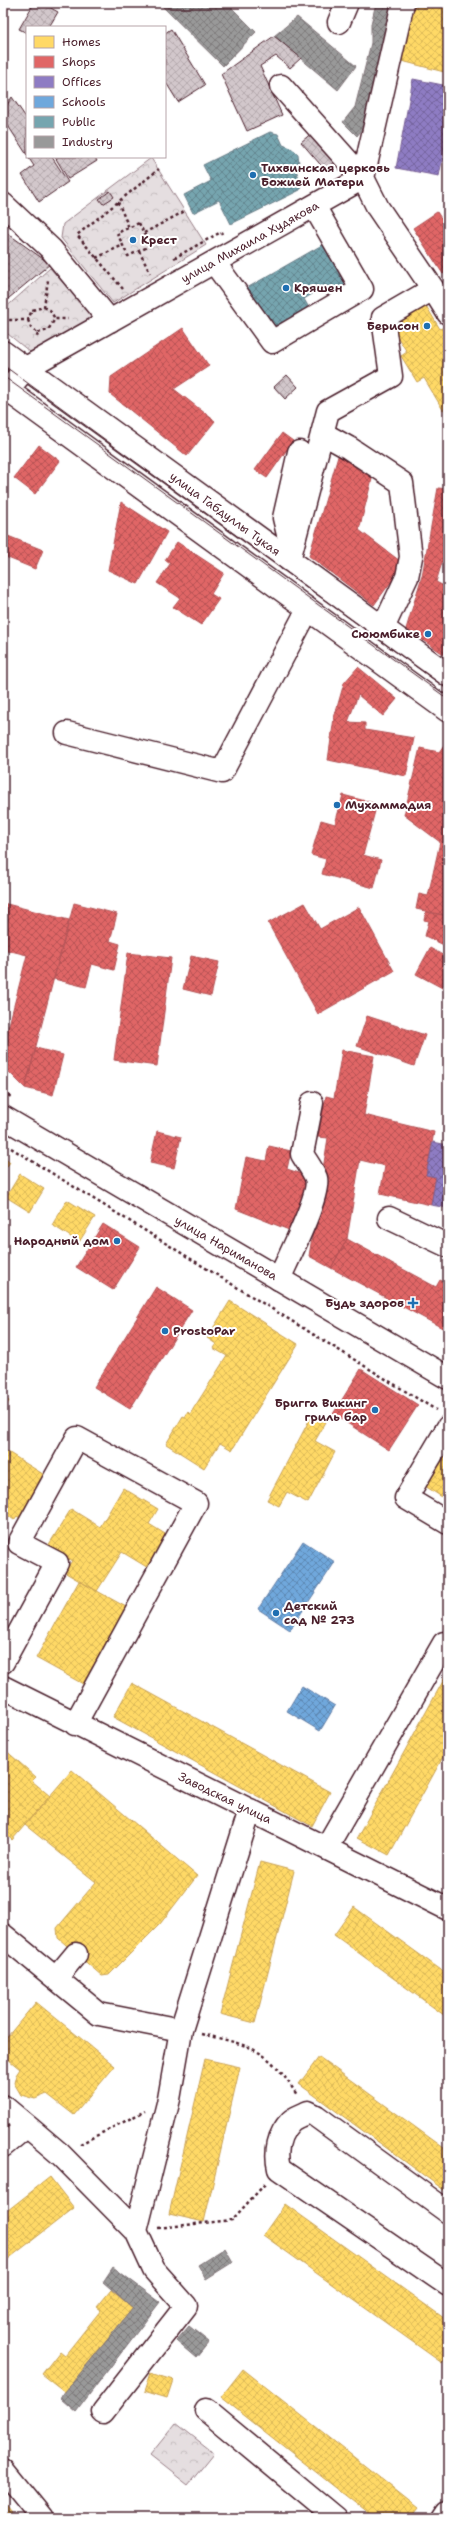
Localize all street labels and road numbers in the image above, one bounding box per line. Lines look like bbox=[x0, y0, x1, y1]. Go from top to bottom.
street label: улица Михаила Худякова bbox=[178, 197, 322, 287]
street label: улица Габдуллы Тукая bbox=[166, 468, 284, 560]
street label: улица Нариманова bbox=[172, 1212, 281, 1284]
street label: Заводская улица bbox=[176, 1769, 275, 1828]

